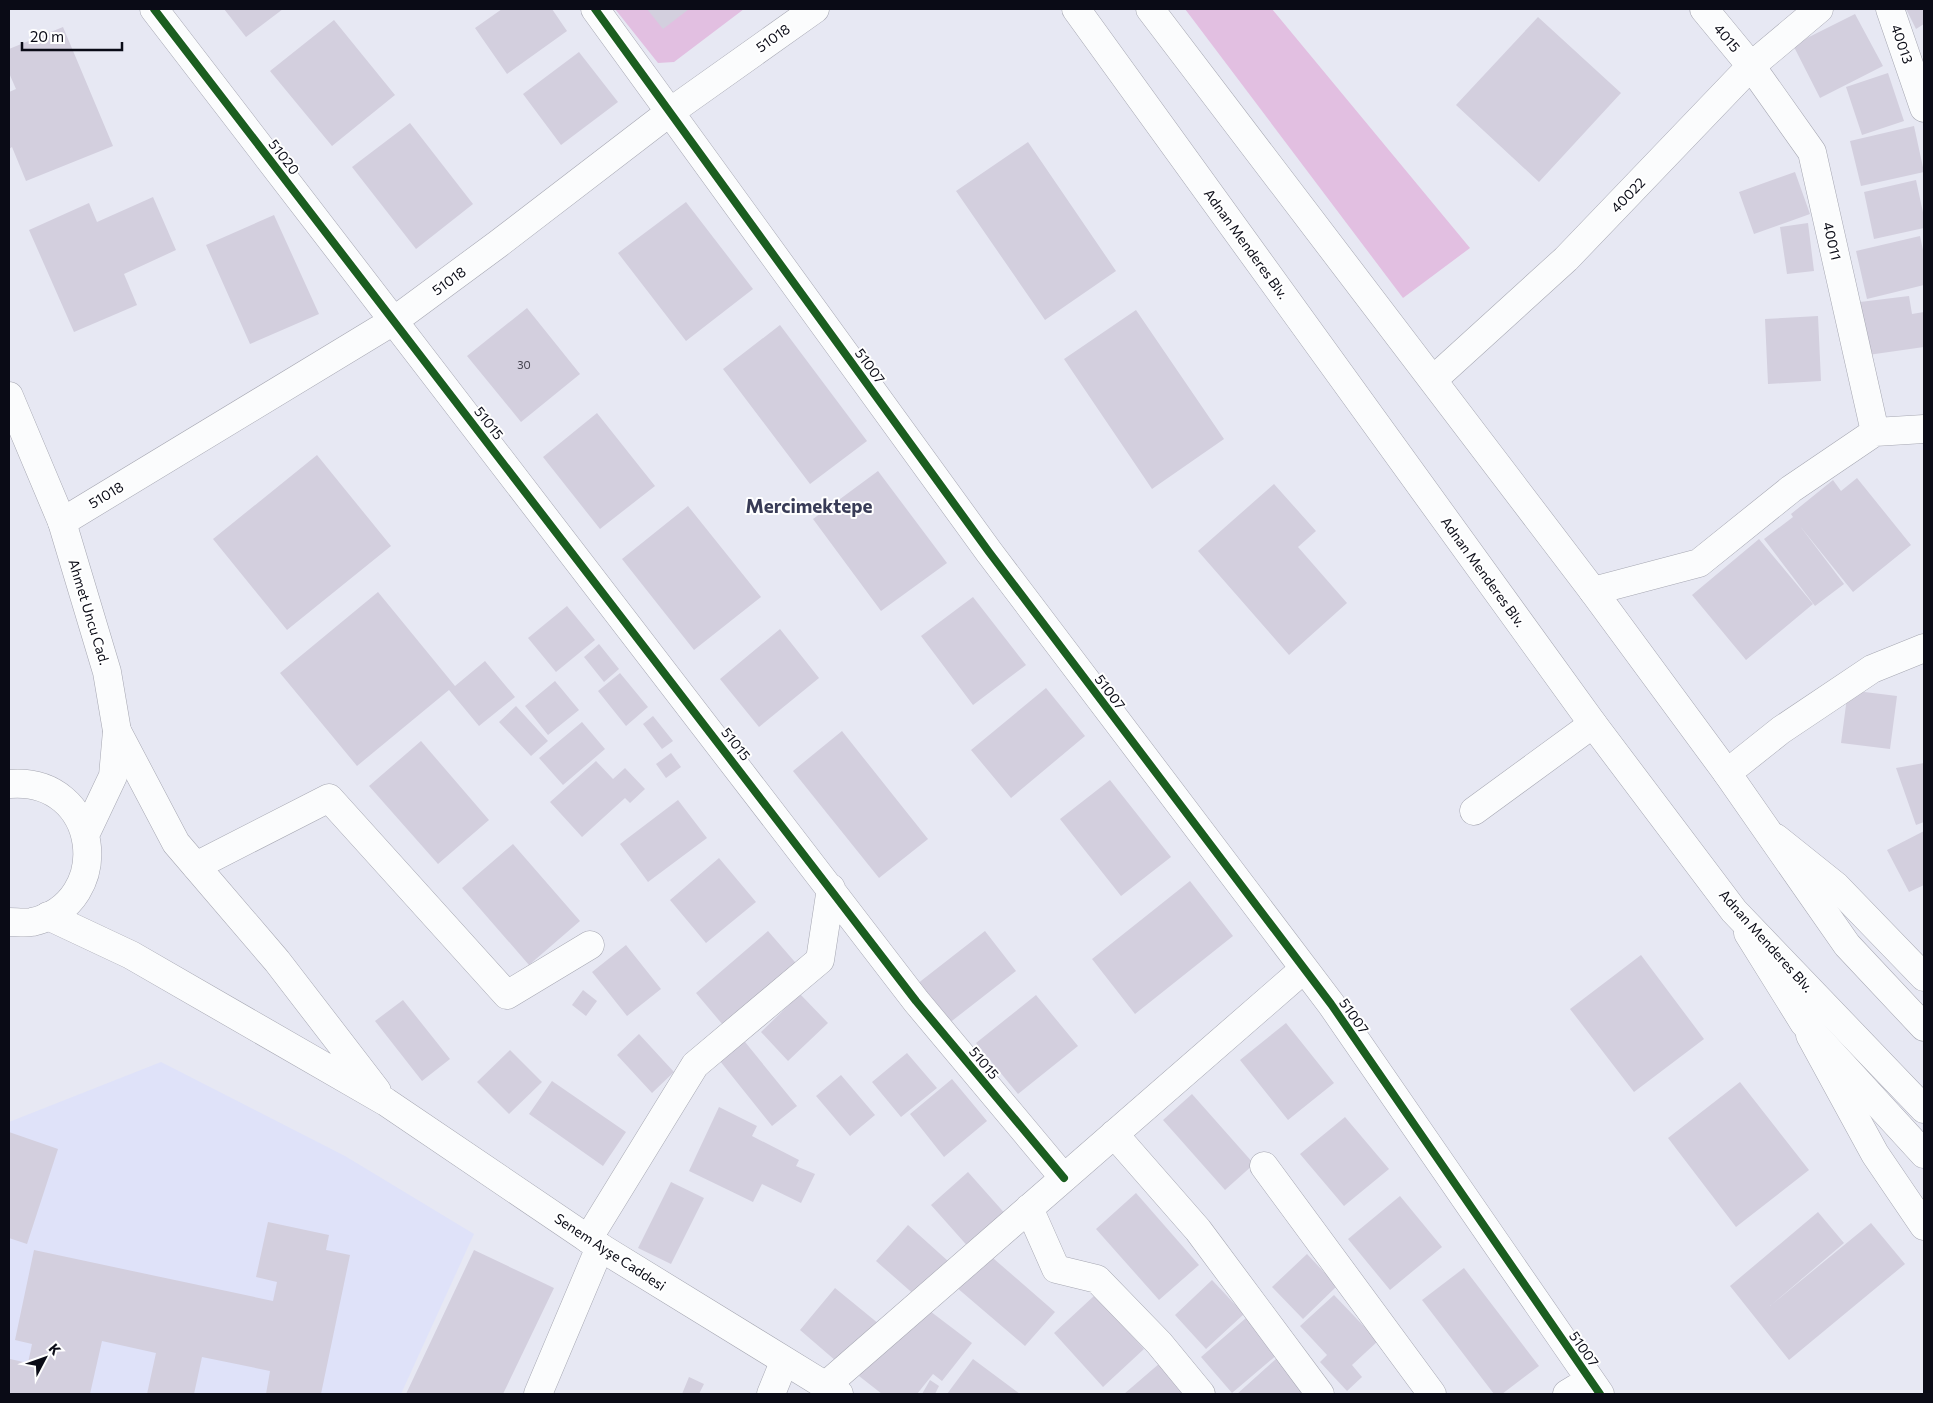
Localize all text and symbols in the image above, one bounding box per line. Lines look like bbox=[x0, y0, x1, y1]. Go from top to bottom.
scale bar bbox=[22, 20, 122, 52]
street label: 51018 bbox=[752, 20, 793, 55]
street label: 4015 bbox=[1711, 20, 1744, 55]
street label: 40013 bbox=[1888, 22, 1917, 66]
text: 20 m bbox=[30, 27, 64, 45]
street label: 51020 bbox=[265, 136, 303, 178]
street label: 40022 bbox=[1607, 173, 1649, 216]
street label: Adnan Menderes Blv. bbox=[1201, 185, 1292, 302]
street label: 40011 bbox=[1820, 220, 1845, 262]
street label: 51018 bbox=[428, 263, 469, 299]
street label: 51007 bbox=[852, 345, 889, 387]
house number: 30 bbox=[517, 358, 531, 371]
street label: 51015 bbox=[471, 403, 508, 443]
street label: 51018 bbox=[85, 478, 126, 512]
district label: Mercimektepe bbox=[746, 494, 872, 517]
street label: Adnan Menderes Blv. bbox=[1438, 513, 1529, 630]
street label: Ahmet Uncu Cad. bbox=[65, 557, 114, 667]
street label: 51007 bbox=[1092, 671, 1129, 713]
street label: 51015 bbox=[718, 724, 755, 764]
street label: Adnan Menderes Blv. bbox=[1716, 886, 1817, 995]
street label: 51007 bbox=[1336, 995, 1373, 1037]
street label: 51015 bbox=[966, 1043, 1003, 1082]
street label: Senem Ayşe Caddesi bbox=[552, 1209, 669, 1294]
street label: 51007 bbox=[1566, 1328, 1603, 1370]
north arrow bbox=[20, 1333, 70, 1383]
text: K bbox=[46, 1340, 65, 1359]

